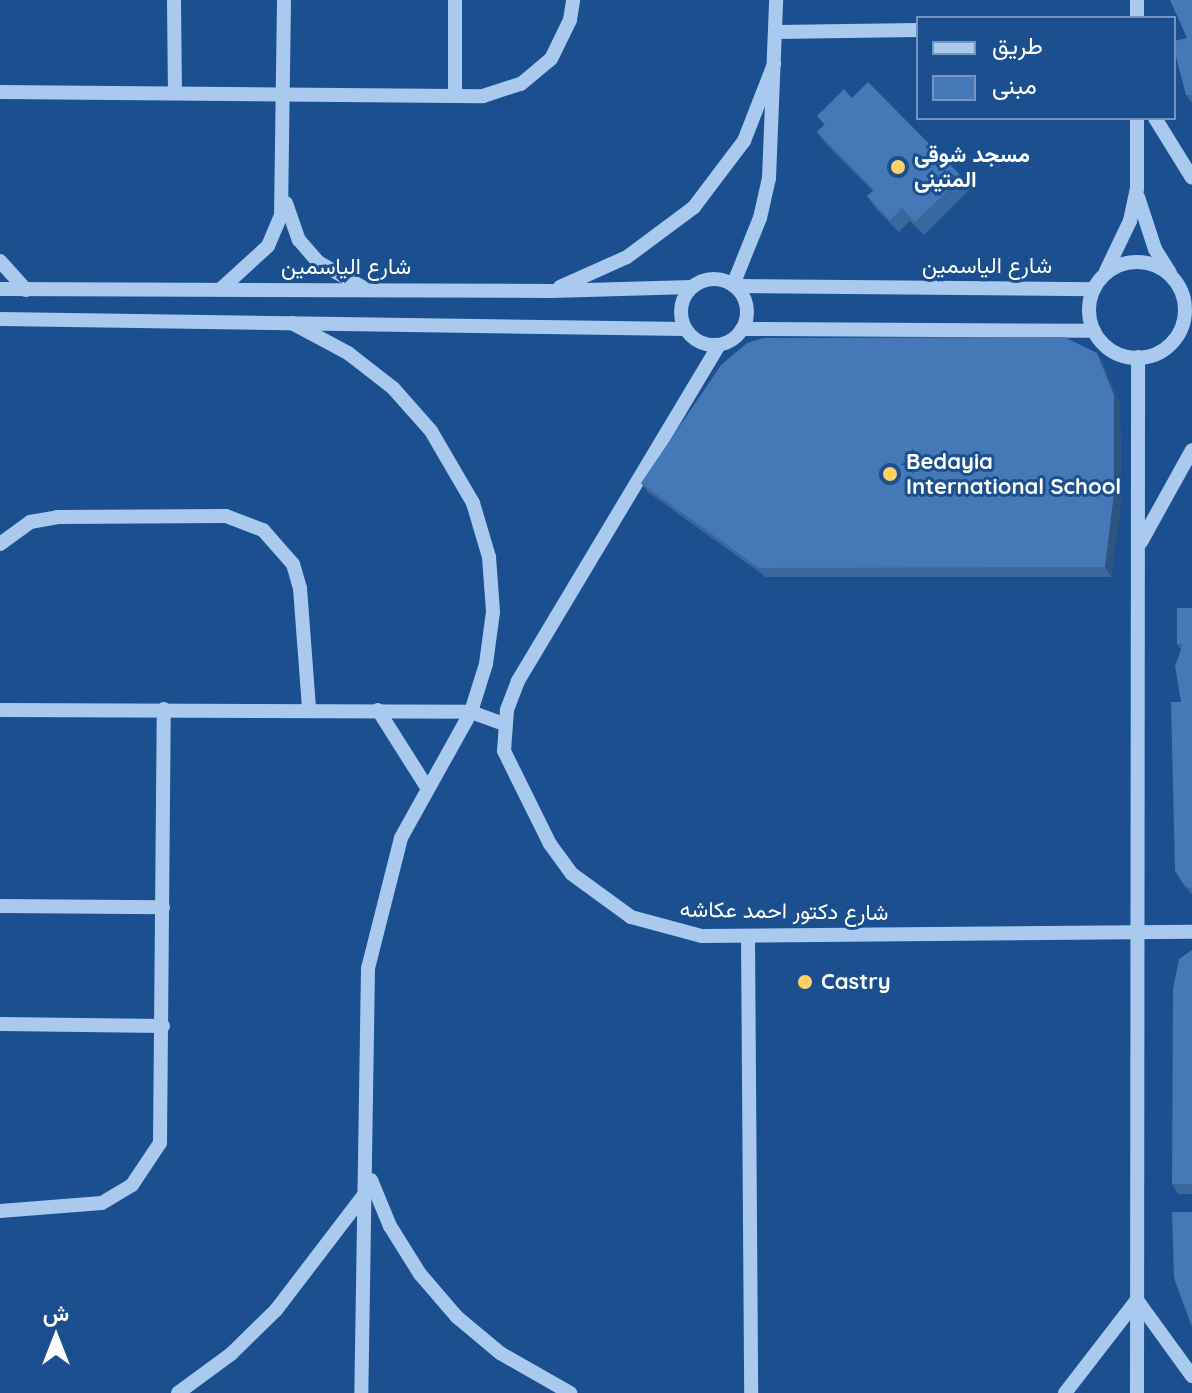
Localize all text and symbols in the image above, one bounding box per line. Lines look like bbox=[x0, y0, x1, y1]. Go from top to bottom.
legend bbox=[916, 16, 1176, 120]
text: طريق bbox=[992, 30, 1043, 60]
text: مبنى bbox=[992, 70, 1037, 100]
place label: مسجد شوقى المتينى bbox=[914, 141, 1030, 192]
marker: مسجد شوقى المتينى bbox=[889, 158, 907, 176]
street label: شارع الياسمين bbox=[922, 253, 1052, 279]
street label: شارع الياسمين bbox=[281, 254, 411, 280]
place label: Bedayia International School bbox=[906, 448, 1121, 500]
marker: Bedayia International School bbox=[881, 465, 899, 483]
street label: شارع دكتور احمد عكاشه bbox=[679, 896, 889, 926]
place label: Castry bbox=[821, 969, 891, 995]
marker: Castry bbox=[796, 973, 814, 991]
north arrow bbox=[16, 1297, 96, 1377]
text: ش bbox=[43, 1299, 69, 1327]

